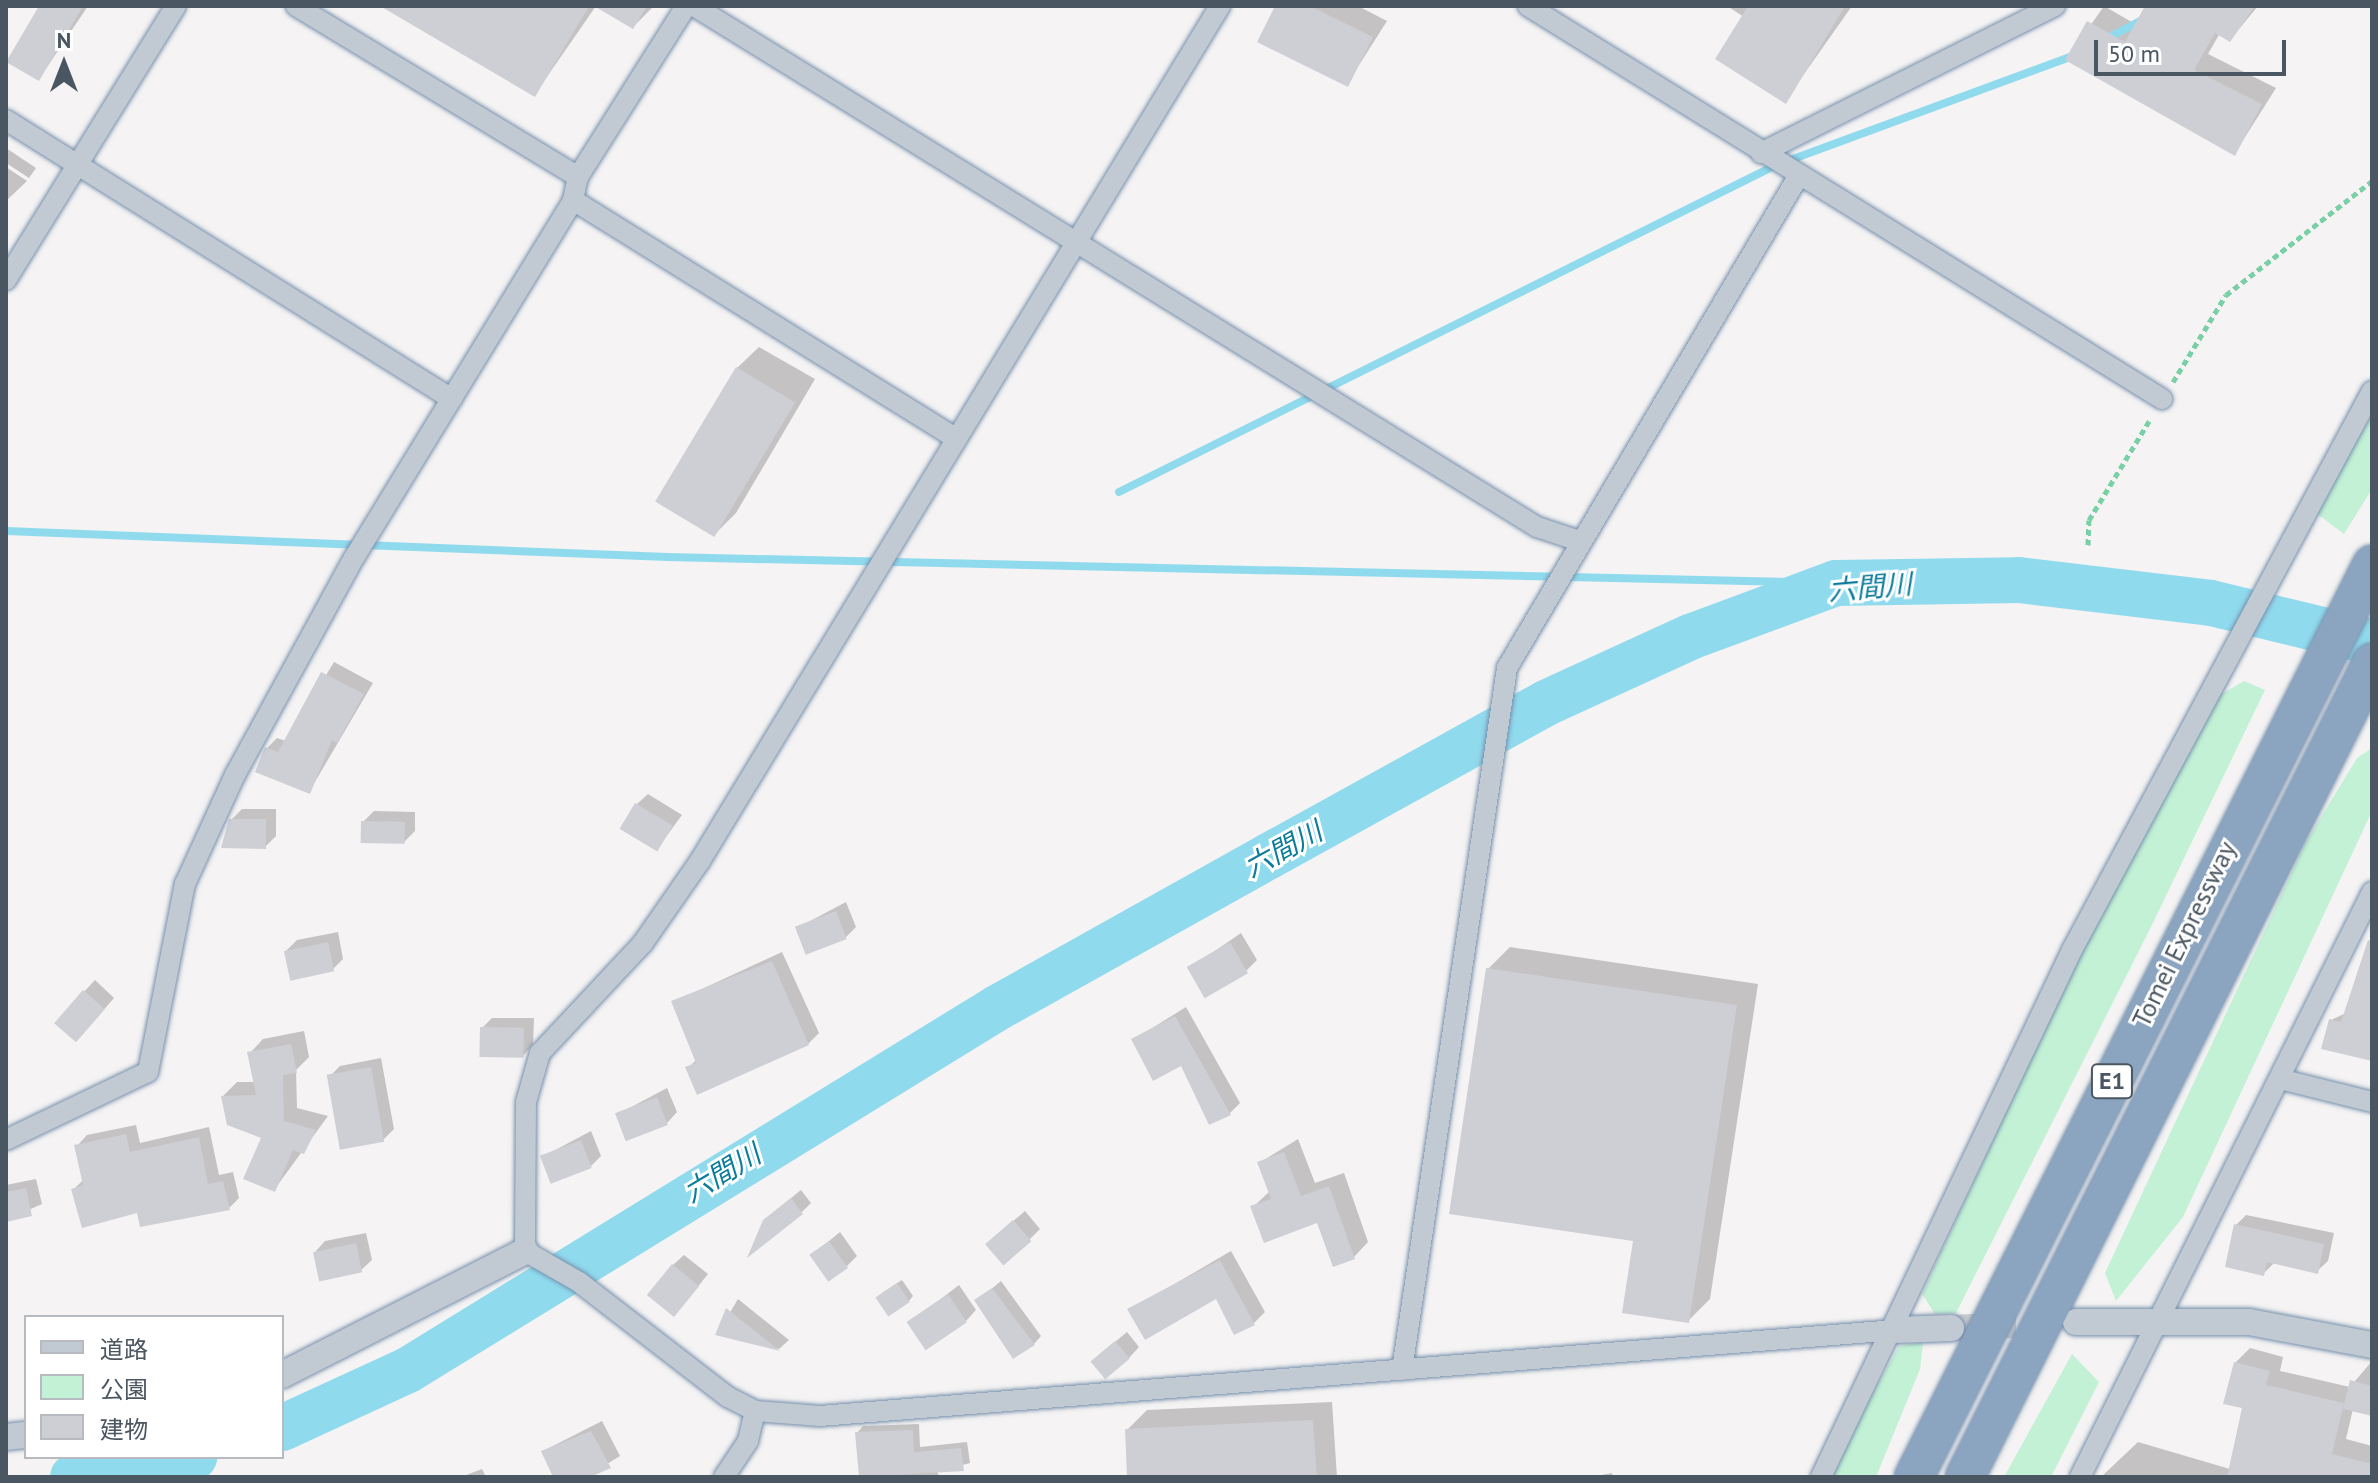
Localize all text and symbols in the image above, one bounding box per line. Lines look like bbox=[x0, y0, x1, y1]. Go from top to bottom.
north arrow bbox=[24, 24, 104, 104]
scale bar bbox=[2098, 24, 2290, 74]
text: N bbox=[57, 26, 71, 54]
text: 50 m bbox=[2108, 38, 2160, 69]
water label: 六間川 bbox=[1827, 567, 1913, 607]
water label: 六間川 bbox=[1238, 814, 1328, 884]
street label: Tomei Expressway bbox=[2126, 836, 2242, 1032]
road number: E1 bbox=[2090, 1061, 2134, 1101]
water label: 六間川 bbox=[677, 1137, 767, 1209]
legend bbox=[24, 1315, 284, 1459]
text: 道路 bbox=[100, 1334, 148, 1365]
text: 公園 bbox=[100, 1374, 148, 1405]
text: 建物 bbox=[100, 1414, 148, 1445]

